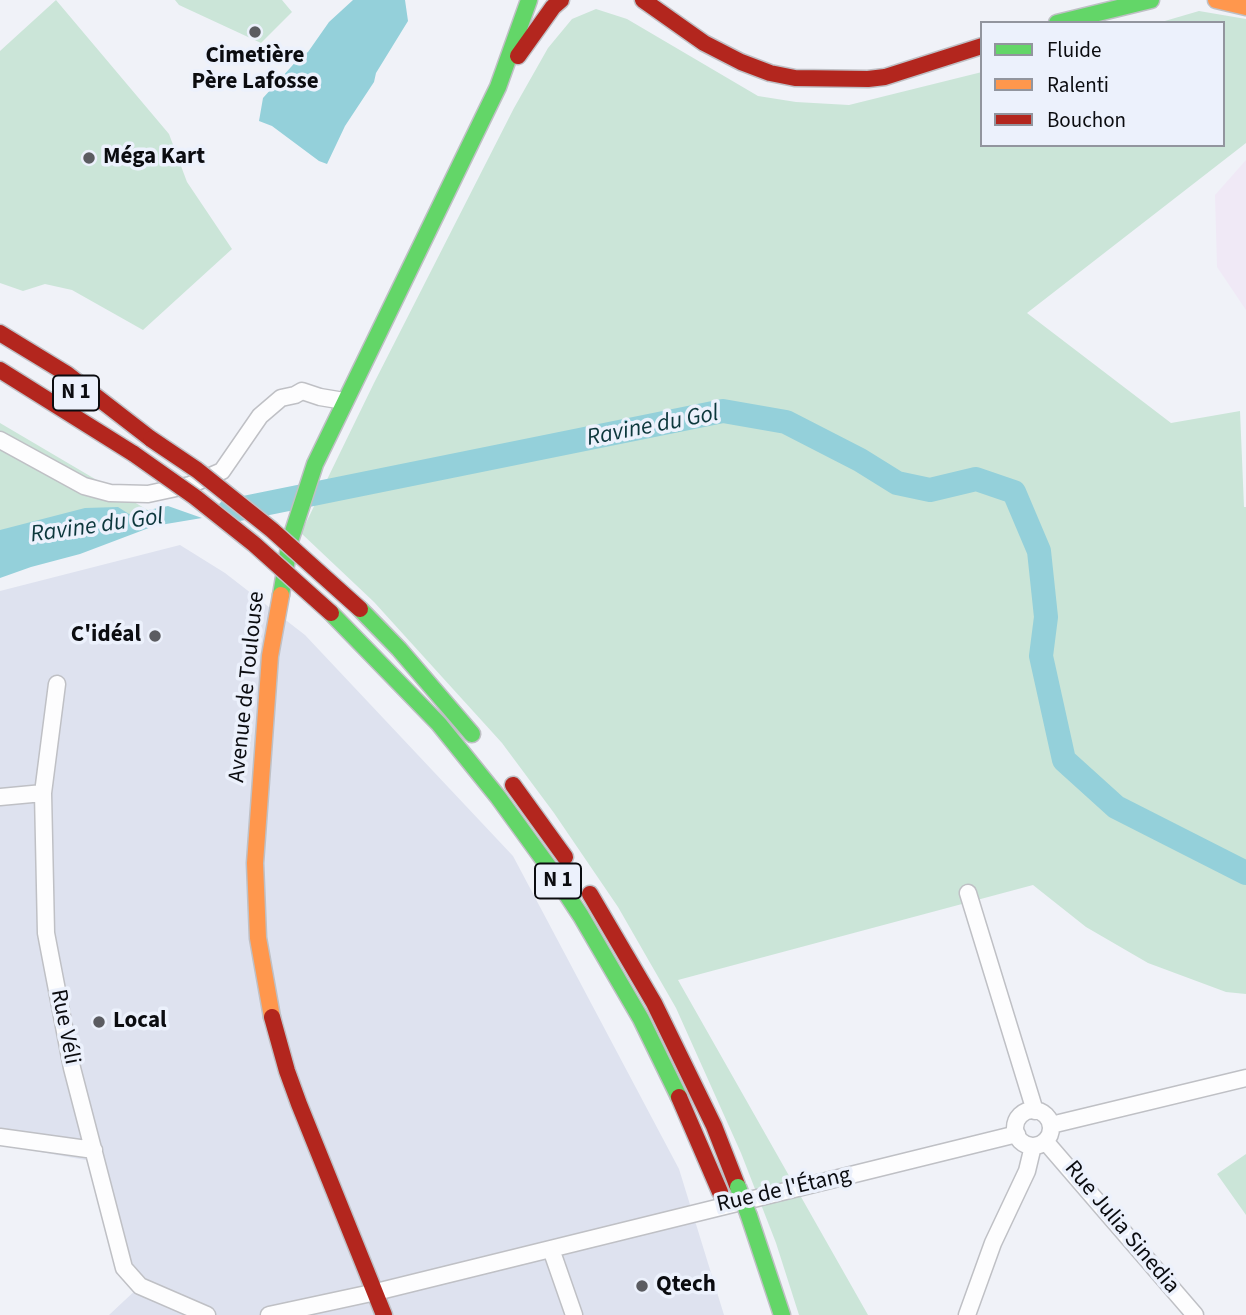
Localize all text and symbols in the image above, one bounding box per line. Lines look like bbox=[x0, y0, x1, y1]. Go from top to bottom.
legend bbox=[980, 21, 1225, 147]
marker: Cimetière Père Lafosse bbox=[247, 24, 263, 40]
text: Fluide bbox=[1047, 35, 1101, 65]
place label: Cimetière Père Lafosse bbox=[191, 43, 319, 97]
text: Ralenti bbox=[1047, 70, 1109, 100]
text: Bouchon bbox=[1047, 105, 1126, 135]
place label: Méga Kart bbox=[103, 144, 205, 172]
marker: Méga Kart bbox=[81, 150, 97, 166]
road number: N 1 bbox=[53, 376, 99, 410]
water label: Ravine du Gol bbox=[585, 400, 721, 454]
water label: Ravine du Gol bbox=[29, 503, 165, 551]
street label: Avenue de Toulouse bbox=[224, 590, 272, 784]
place label: C'idéal bbox=[71, 622, 141, 650]
marker: C'idéal bbox=[147, 628, 163, 644]
road number: N 1 bbox=[535, 864, 581, 898]
street label: Rue Véli bbox=[43, 987, 85, 1067]
place label: Local bbox=[113, 1008, 167, 1036]
marker: Local bbox=[91, 1014, 107, 1030]
street label: Rue Julia Sinedia bbox=[1057, 1156, 1185, 1300]
street label: Rue de l'Étang bbox=[714, 1162, 854, 1220]
place label: Qtech bbox=[656, 1272, 716, 1300]
marker: Qtech bbox=[634, 1278, 650, 1294]

